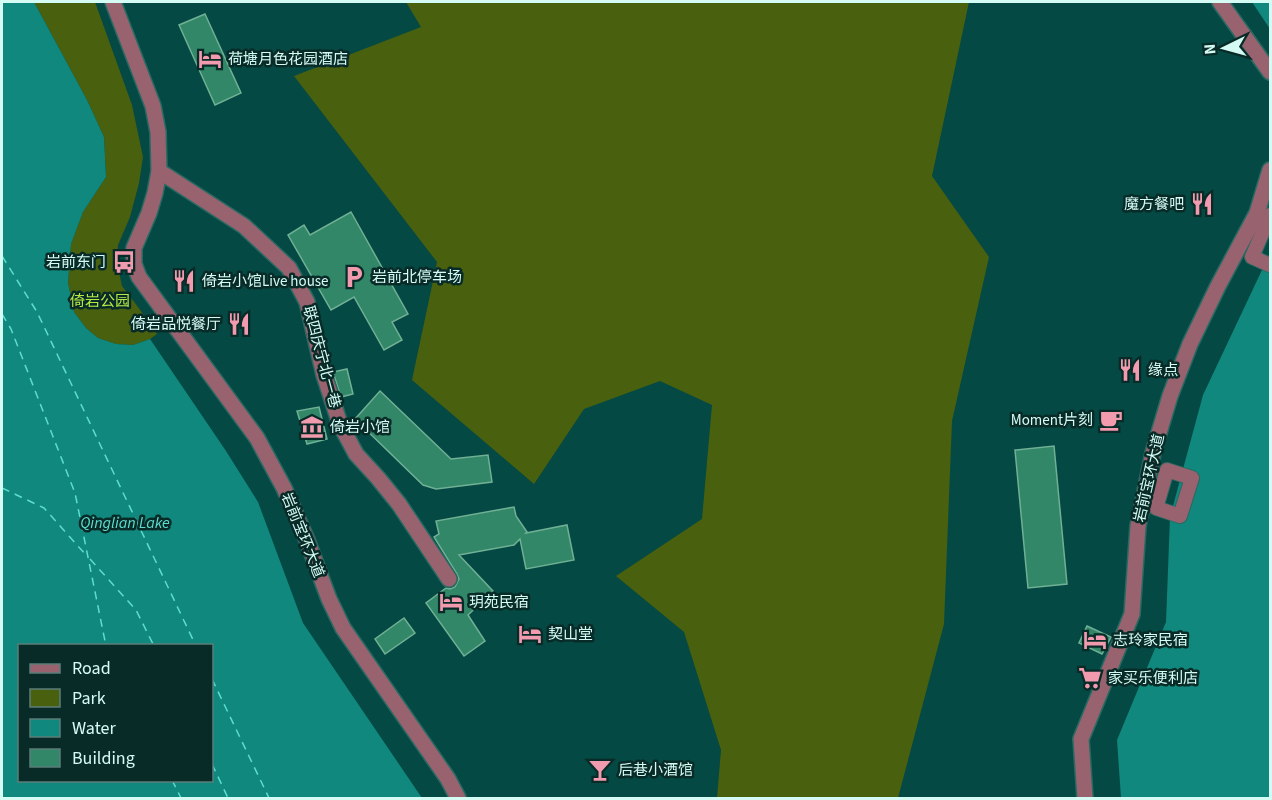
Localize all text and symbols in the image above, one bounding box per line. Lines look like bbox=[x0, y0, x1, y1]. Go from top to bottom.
north arrow bbox=[1194, 18, 1254, 78]
text: N bbox=[1199, 43, 1221, 55]
hotel icon: 荷塘月色花园酒店 bbox=[197, 46, 223, 72]
place label: 荷塘月色花园酒店 bbox=[228, 49, 348, 70]
restaurant icon: 魔方餐吧 bbox=[1189, 191, 1215, 217]
place label: 魔方餐吧 bbox=[1124, 194, 1184, 215]
bus stop icon: 岩前东门 bbox=[111, 249, 137, 275]
place label: 岩前东门 bbox=[46, 252, 106, 273]
parking icon: 岩前北停车场 bbox=[341, 264, 367, 290]
place label: 岩前北停车场 bbox=[372, 267, 462, 288]
restaurant icon: 倚岩小馆Live house bbox=[171, 268, 197, 294]
place label: 倚岩小馆Live house bbox=[202, 271, 329, 292]
park label: 倚岩公园 bbox=[70, 291, 130, 312]
street label: 联四庆宁北一巷 bbox=[298, 304, 345, 411]
restaurant icon: 倚岩品悦餐厅 bbox=[226, 311, 252, 337]
place label: 倚岩品悦餐厅 bbox=[131, 314, 221, 335]
restaurant icon: 缘点 bbox=[1117, 357, 1143, 383]
place label: 缘点 bbox=[1148, 360, 1178, 381]
cafe icon: Moment片刻 bbox=[1098, 407, 1124, 433]
place label: Moment片刻 bbox=[1011, 410, 1093, 431]
museum icon: 倚岩小馆 bbox=[299, 414, 325, 440]
place label: 倚岩小馆 bbox=[330, 417, 390, 438]
street label: 岩前宝环大道 bbox=[1129, 432, 1170, 524]
street label: 岩前宝环大道 bbox=[276, 490, 329, 581]
water label: Qinglian Lake bbox=[80, 512, 170, 534]
hotel icon: 玥苑民宿 bbox=[438, 589, 464, 615]
place label: 玥苑民宿 bbox=[469, 592, 529, 613]
hotel icon: 契山堂 bbox=[517, 621, 543, 647]
place label: 契山堂 bbox=[548, 624, 593, 645]
hotel icon: 志玲家民宿 bbox=[1082, 627, 1108, 653]
place label: 志玲家民宿 bbox=[1113, 630, 1188, 651]
legend bbox=[18, 644, 213, 782]
text: Road bbox=[72, 656, 111, 681]
supermarket icon: 家买乐便利店 bbox=[1077, 665, 1103, 691]
place label: 家买乐便利店 bbox=[1108, 668, 1198, 689]
text: Park bbox=[72, 686, 106, 711]
text: Water bbox=[72, 716, 116, 741]
text: Building bbox=[72, 746, 135, 771]
bar icon: 后巷小酒馆 bbox=[587, 757, 613, 783]
place label: 后巷小酒馆 bbox=[618, 760, 693, 781]

